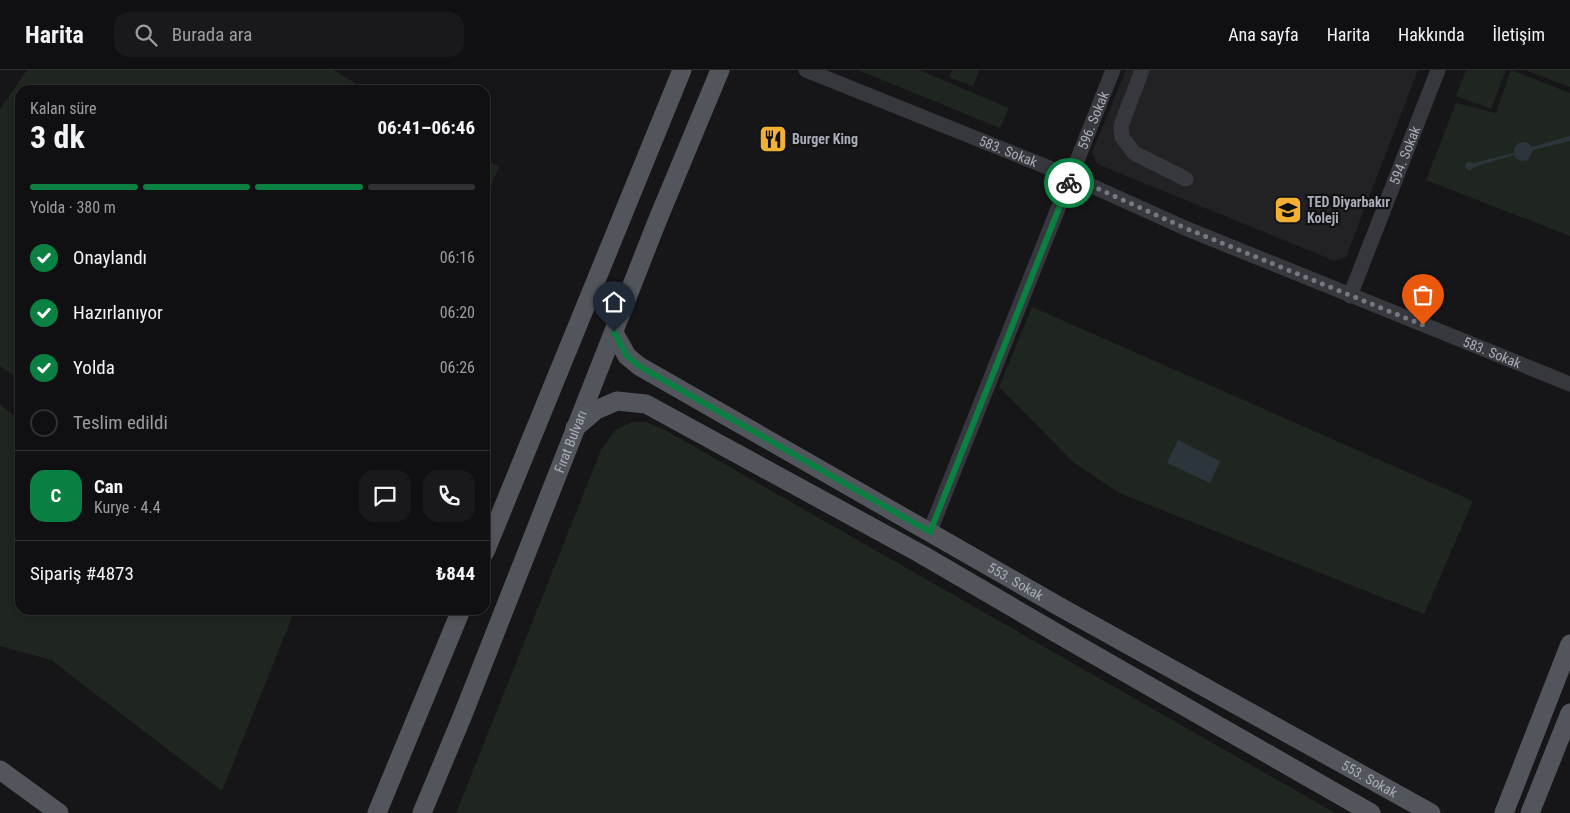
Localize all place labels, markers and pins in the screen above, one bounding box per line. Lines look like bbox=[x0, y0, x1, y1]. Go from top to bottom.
restaurant icon: Burger King bbox=[758, 124, 788, 154]
place label: Burger King bbox=[792, 131, 858, 147]
place label: TED Diyarbakır Koleji bbox=[1307, 194, 1390, 226]
school or university icon: TED Diyarbakır Koleji bbox=[1273, 195, 1303, 225]
pin bbox=[1402, 274, 1444, 325]
pin bbox=[593, 281, 635, 332]

